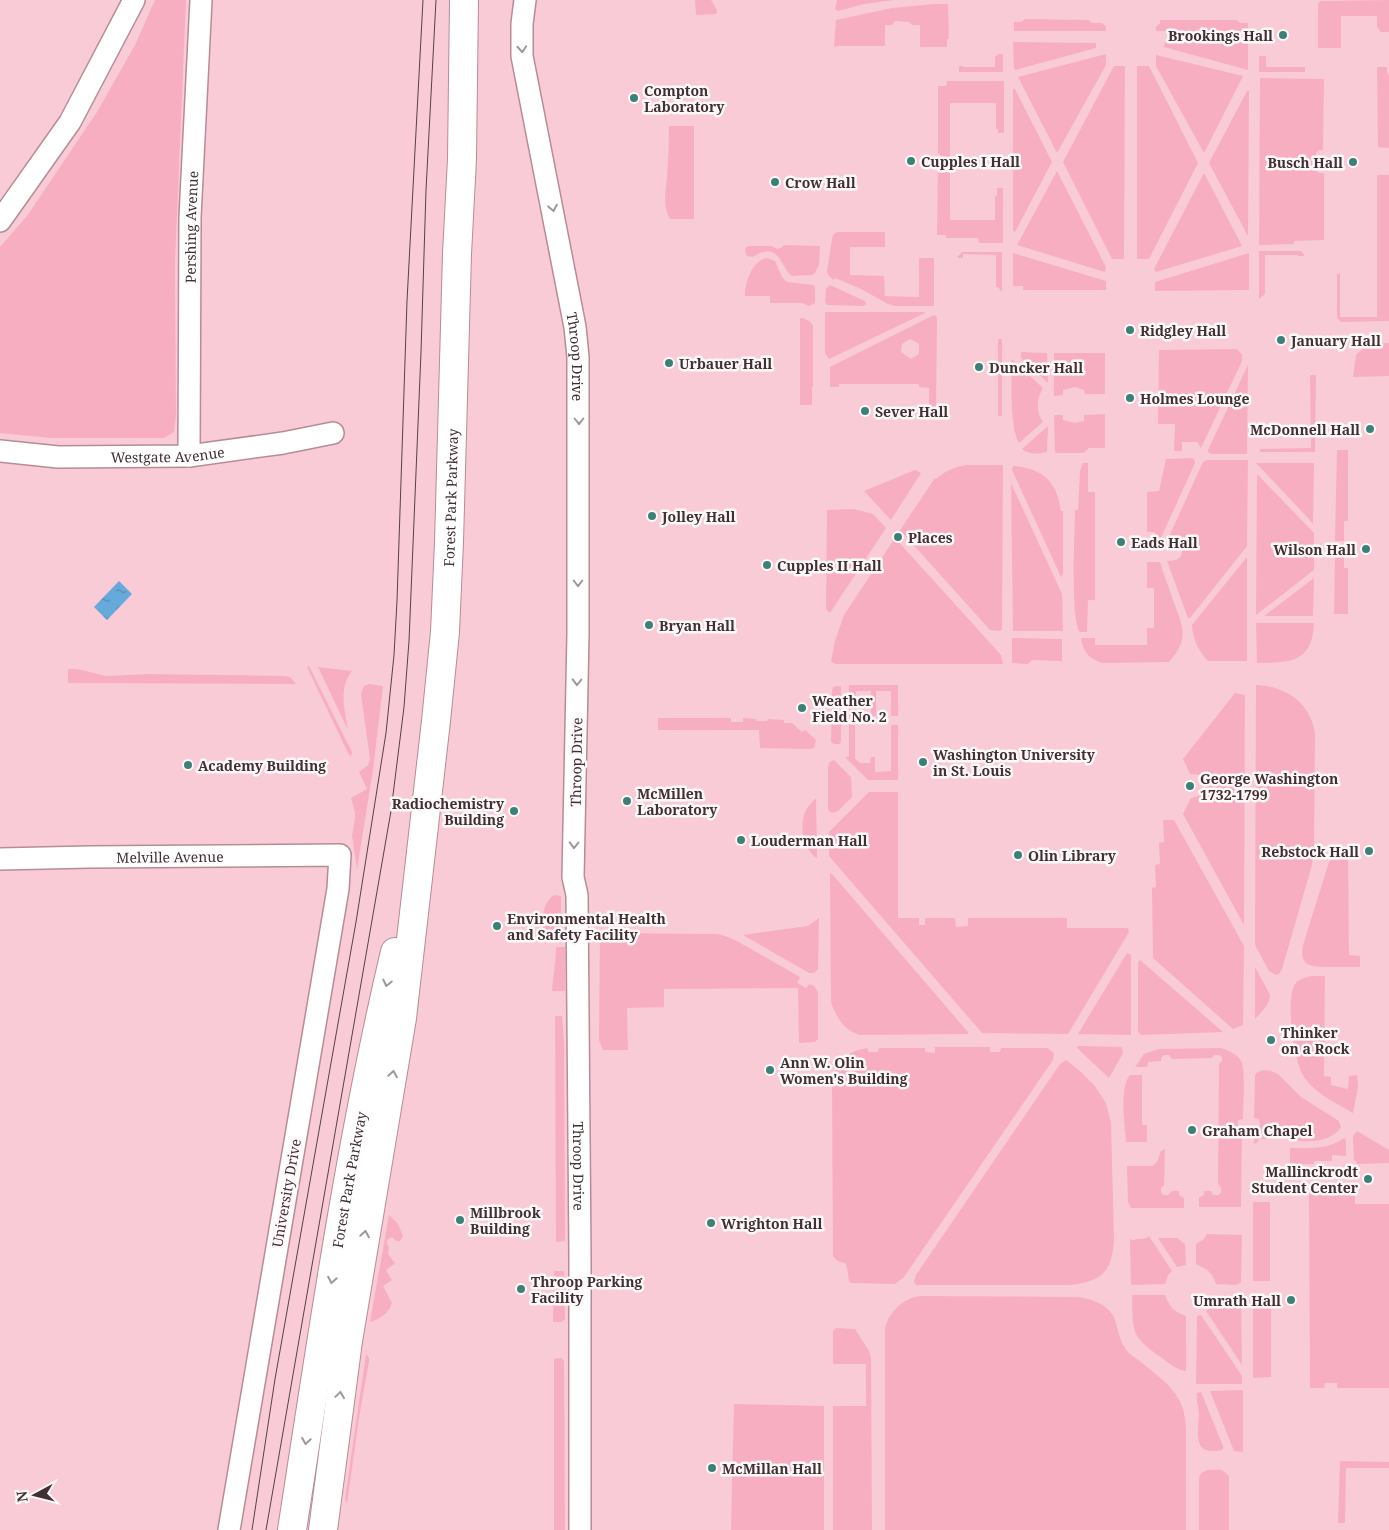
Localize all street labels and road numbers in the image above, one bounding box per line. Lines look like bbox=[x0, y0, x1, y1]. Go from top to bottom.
street label: Pershing Avenue bbox=[180, 170, 202, 283]
street label: Throop Drive bbox=[563, 310, 588, 401]
street label: Forest Park Parkway bbox=[438, 428, 462, 567]
street label: Westgate Avenue bbox=[111, 442, 226, 466]
street label: Throop Drive bbox=[566, 717, 586, 807]
street label: Melville Avenue bbox=[116, 846, 224, 866]
street label: Forest Park Parkway bbox=[327, 1110, 370, 1249]
street label: Throop Drive bbox=[569, 1121, 589, 1211]
street label: University Drive bbox=[267, 1137, 305, 1249]

